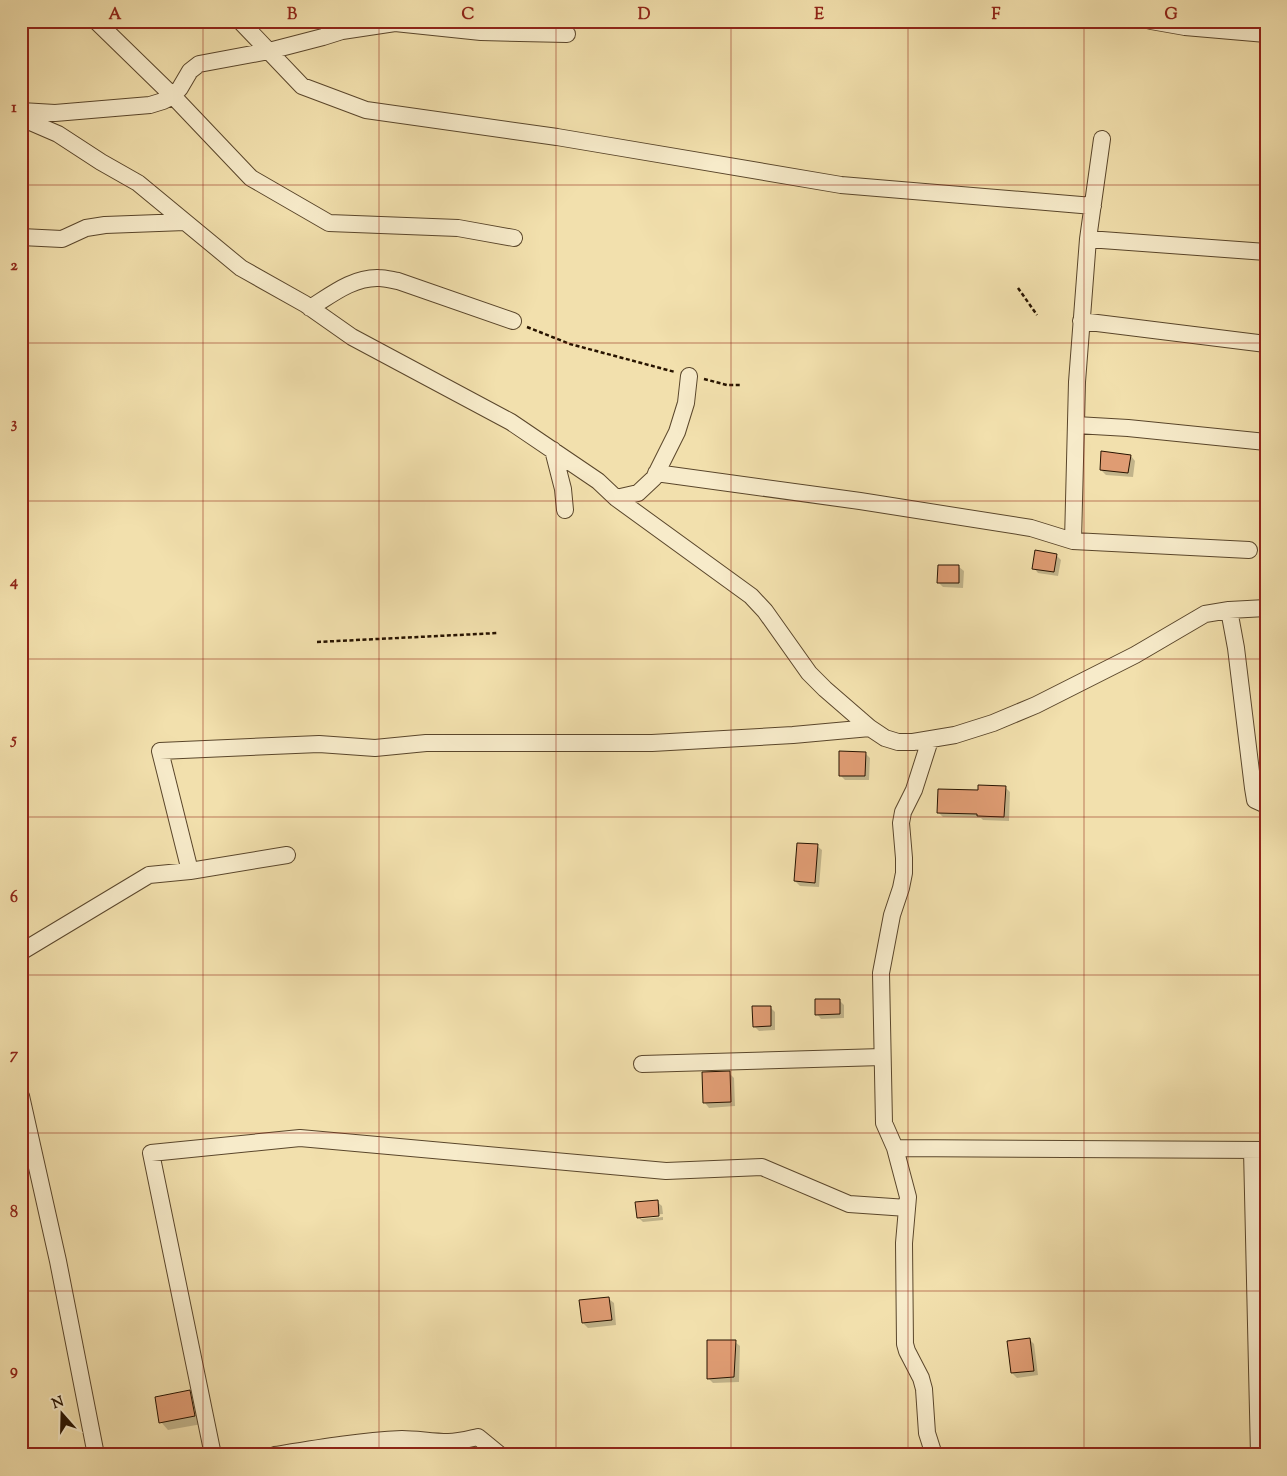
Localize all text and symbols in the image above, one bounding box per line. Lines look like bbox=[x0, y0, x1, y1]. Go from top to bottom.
text: A bbox=[109, 4, 122, 27]
text: B bbox=[287, 4, 297, 27]
text: C bbox=[462, 4, 475, 27]
text: D bbox=[638, 4, 651, 27]
text: E bbox=[814, 4, 824, 27]
text: F bbox=[992, 4, 1001, 27]
text: G bbox=[1164, 4, 1178, 27]
text: 1 bbox=[11, 97, 17, 120]
text: 2 bbox=[10, 255, 18, 278]
text: 3 bbox=[11, 413, 18, 436]
text: 4 bbox=[9, 571, 18, 594]
text: 5 bbox=[9, 729, 17, 752]
text: 6 bbox=[10, 887, 18, 910]
text: 7 bbox=[10, 1044, 19, 1067]
text: 8 bbox=[10, 1202, 18, 1225]
text: 9 bbox=[10, 1360, 18, 1383]
north arrow bbox=[38, 1388, 88, 1438]
text: N bbox=[50, 1392, 67, 1415]

